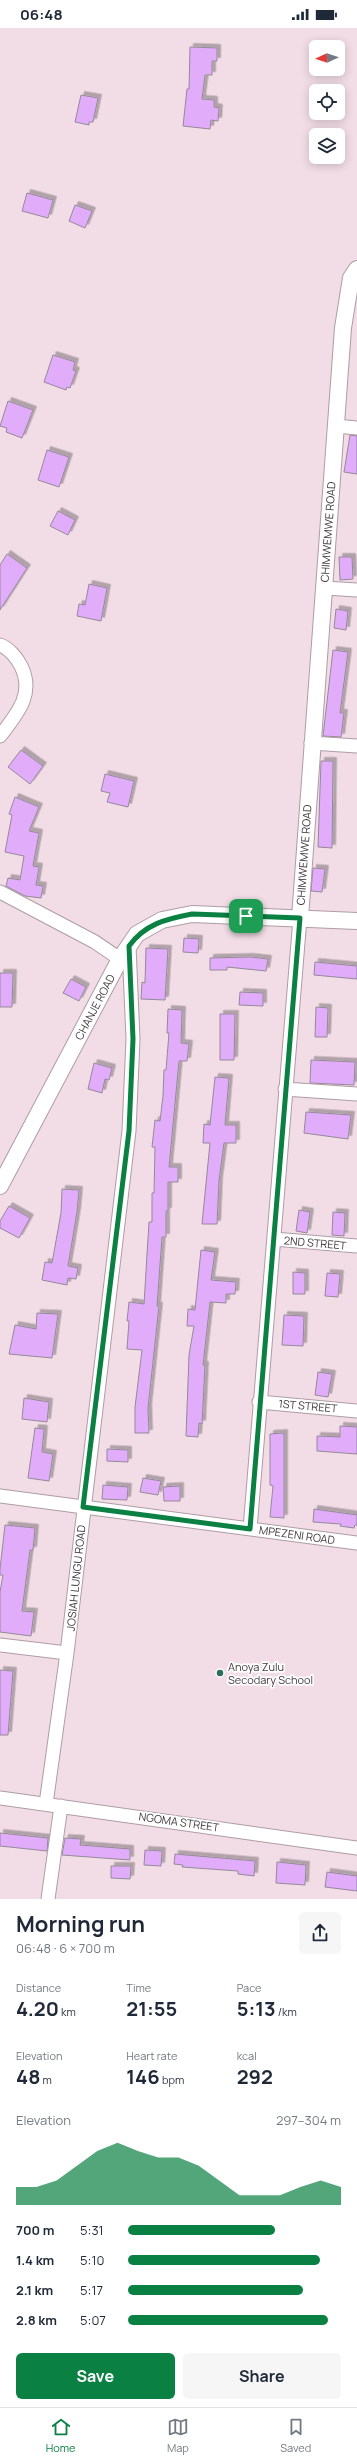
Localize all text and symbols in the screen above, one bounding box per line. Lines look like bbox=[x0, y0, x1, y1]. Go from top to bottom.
text: 06:48 bbox=[20, 4, 63, 25]
north arrow bbox=[309, 40, 345, 76]
map controls bbox=[309, 40, 345, 164]
button: locate bbox=[309, 84, 345, 120]
button: layers bbox=[309, 128, 345, 164]
street label: CHIMWEMWE ROAD bbox=[317, 481, 338, 583]
street label: CHIMWEMWE ROAD bbox=[293, 804, 314, 906]
pin bbox=[229, 899, 263, 933]
icon: arrive bbox=[235, 905, 257, 927]
street label: CHANJE ROAD bbox=[71, 971, 118, 1042]
street label: 2ND STREET bbox=[283, 1232, 347, 1253]
street label: 1ST STREET bbox=[278, 1395, 338, 1416]
street label: MPEZENI ROAD bbox=[258, 1522, 336, 1547]
street label: JOSIAH LUNGU ROAD bbox=[62, 1524, 89, 1632]
place label: Anoya Zulu Secodary School bbox=[228, 1659, 313, 1687]
marker: Anoya Zulu Secodary School bbox=[215, 1668, 225, 1678]
street label: NGOMA STREET bbox=[138, 1808, 221, 1835]
text: Morning run bbox=[16, 1909, 145, 1939]
button: share bbox=[299, 1912, 341, 1954]
text: 06:48 · 6 × 700 m bbox=[16, 1939, 115, 1957]
text: Distance bbox=[16, 1980, 61, 1995]
text: Time bbox=[126, 1980, 151, 1995]
text: Pace bbox=[237, 1980, 262, 1995]
text: 4.20 bbox=[16, 1995, 59, 2022]
text: 21:55 bbox=[126, 1995, 177, 2022]
text: 5:13 bbox=[237, 1995, 276, 2022]
text: km bbox=[59, 2004, 76, 2019]
text: /km bbox=[276, 2004, 297, 2019]
text: Elevation bbox=[16, 2048, 62, 2063]
text: Heart rate bbox=[126, 2048, 177, 2063]
text: kcal bbox=[237, 2048, 257, 2063]
text: 48 bbox=[16, 2063, 40, 2090]
text: 146 bbox=[126, 2063, 160, 2090]
text: 292 bbox=[237, 2063, 273, 2090]
text: m bbox=[40, 2072, 52, 2087]
text: bpm bbox=[160, 2072, 184, 2087]
text: Elevation bbox=[16, 2111, 71, 2129]
text: 297–304 m bbox=[276, 2111, 341, 2129]
text: 700 m bbox=[16, 2221, 54, 2239]
text: 5:31 bbox=[80, 2221, 104, 2239]
text: 1.4 km bbox=[16, 2251, 54, 2269]
text: 5:10 bbox=[80, 2251, 104, 2269]
text: 2.1 km bbox=[16, 2281, 53, 2299]
text: 5:17 bbox=[80, 2281, 103, 2299]
text: 2.8 km bbox=[16, 2311, 57, 2329]
text: 5:07 bbox=[80, 2311, 106, 2329]
button: Save bbox=[16, 2353, 175, 2399]
button: Share bbox=[183, 2353, 341, 2399]
tab: Home bbox=[46, 2416, 75, 2455]
tab: Map bbox=[167, 2416, 189, 2455]
tab: Saved bbox=[280, 2416, 311, 2455]

